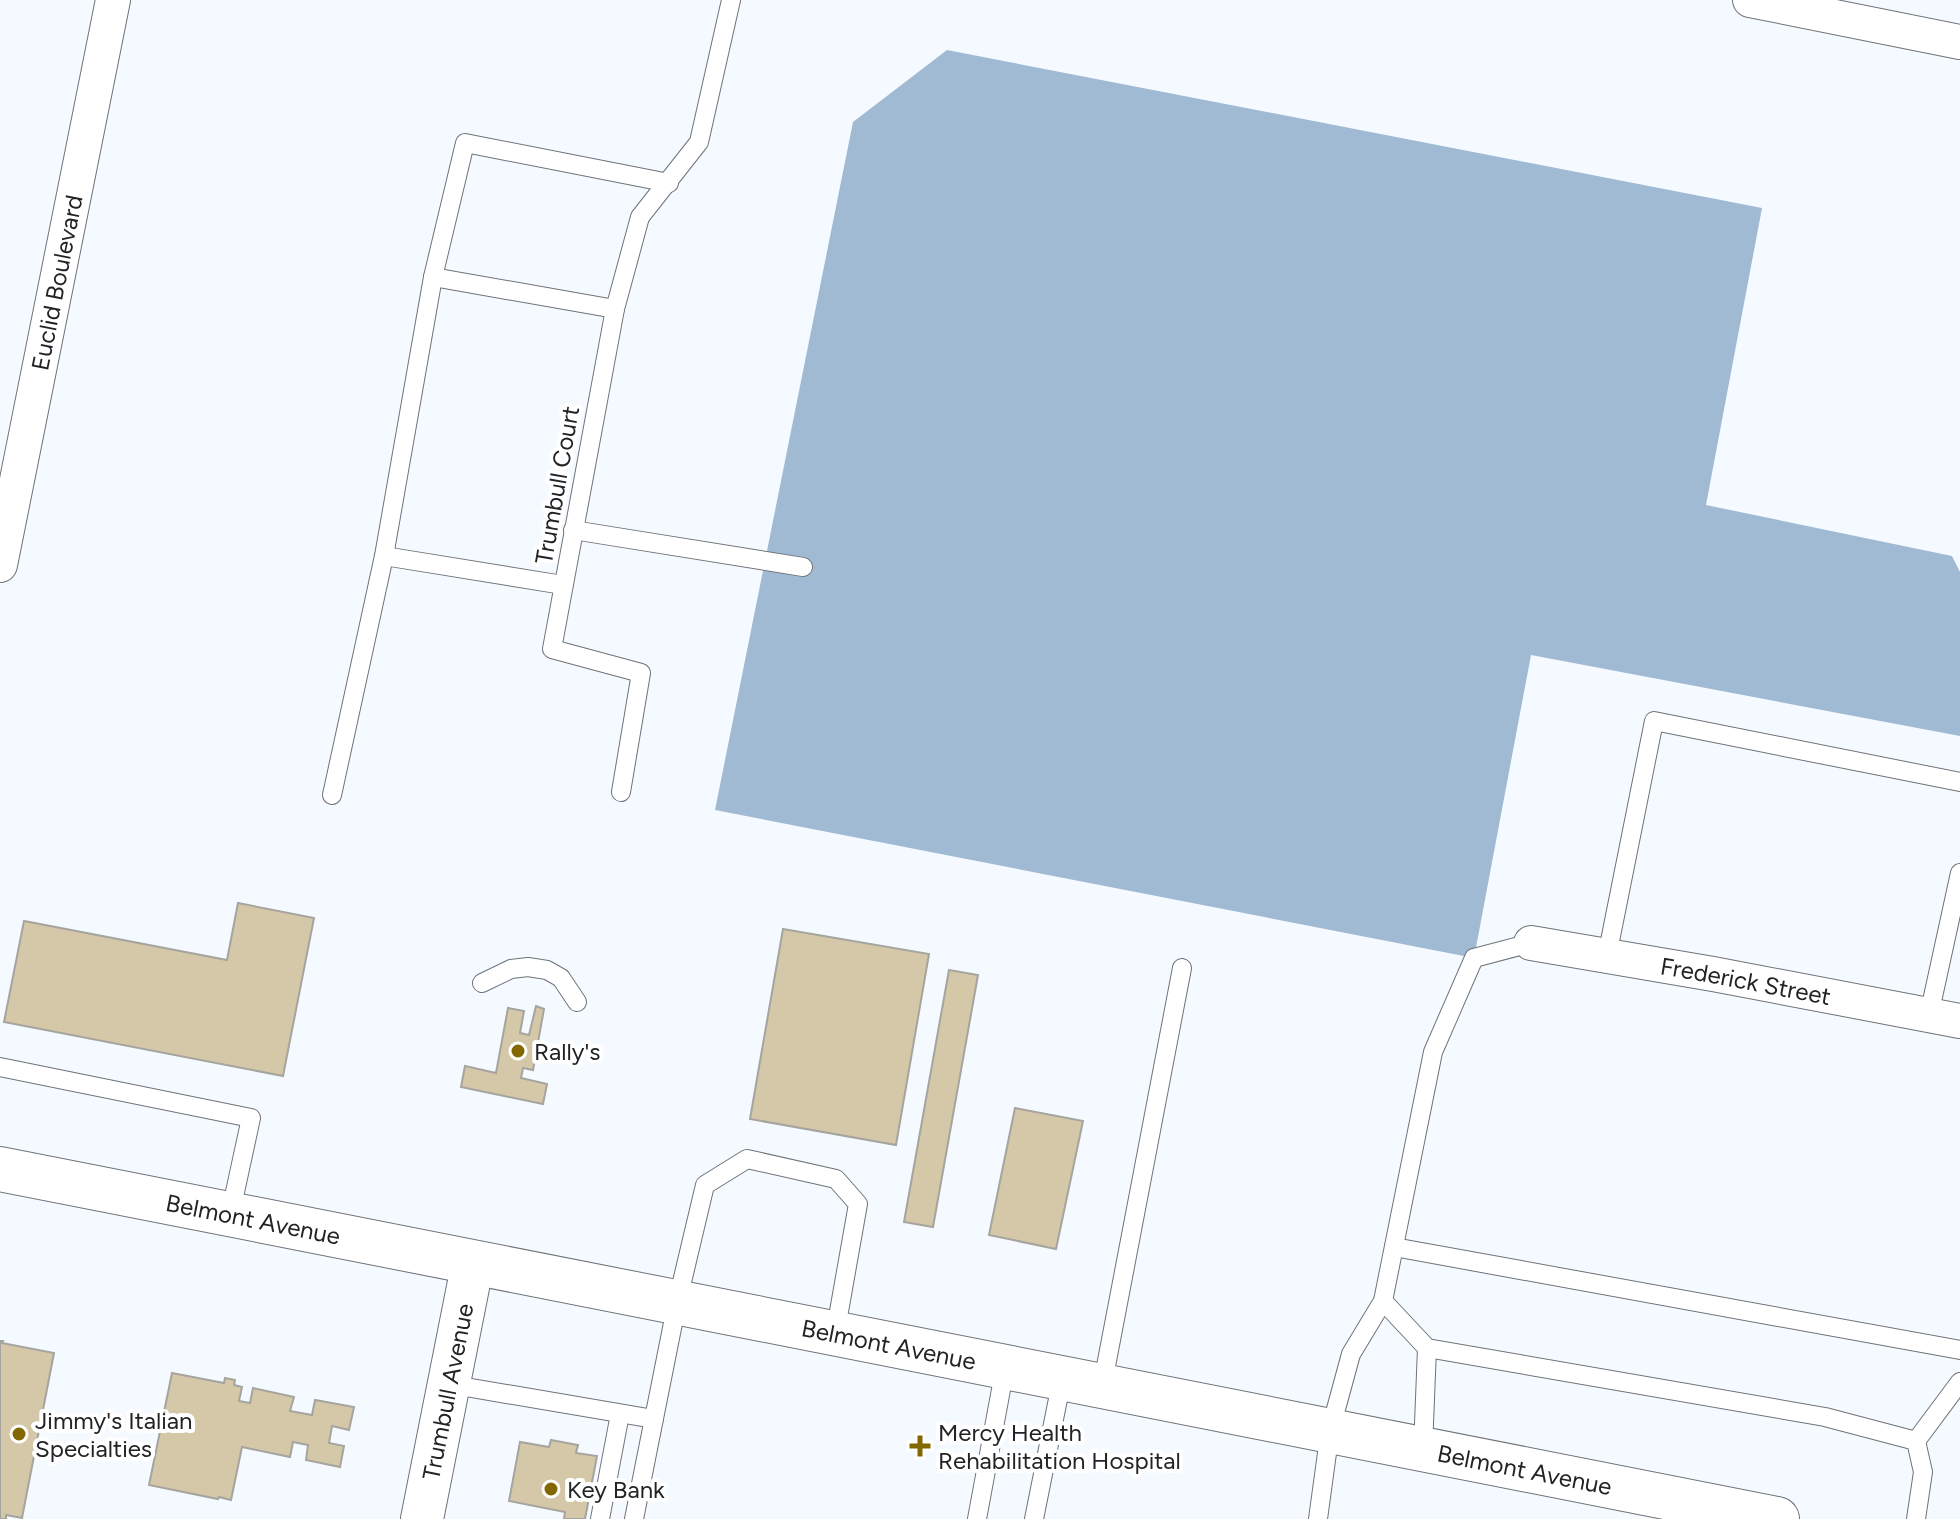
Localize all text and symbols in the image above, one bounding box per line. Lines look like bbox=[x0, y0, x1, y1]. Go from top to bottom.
street label: Euclid Boulevard bbox=[25, 192, 88, 373]
street label: Trumbull Court bbox=[529, 404, 585, 566]
street label: Frederick Street bbox=[1658, 951, 1833, 1011]
place label: Rally's bbox=[534, 1037, 600, 1066]
marker: Rally's bbox=[509, 1042, 527, 1060]
street label: Belmont Avenue bbox=[163, 1188, 343, 1250]
street label: Trumbull Avenue bbox=[416, 1301, 479, 1482]
street label: Belmont Avenue bbox=[799, 1313, 979, 1375]
place label: Jimmy's Italian Specialties bbox=[35, 1406, 192, 1463]
place label: Mercy Health Rehabilitation Hospital bbox=[938, 1418, 1181, 1475]
marker: Jimmy's Italian Specialties bbox=[10, 1425, 28, 1443]
marker: Mercy Health Rehabilitation Hospital bbox=[909, 1435, 931, 1457]
street label: Belmont Avenue bbox=[1435, 1438, 1614, 1501]
place label: Key Bank bbox=[567, 1475, 665, 1504]
marker: Key Bank bbox=[542, 1480, 560, 1498]

